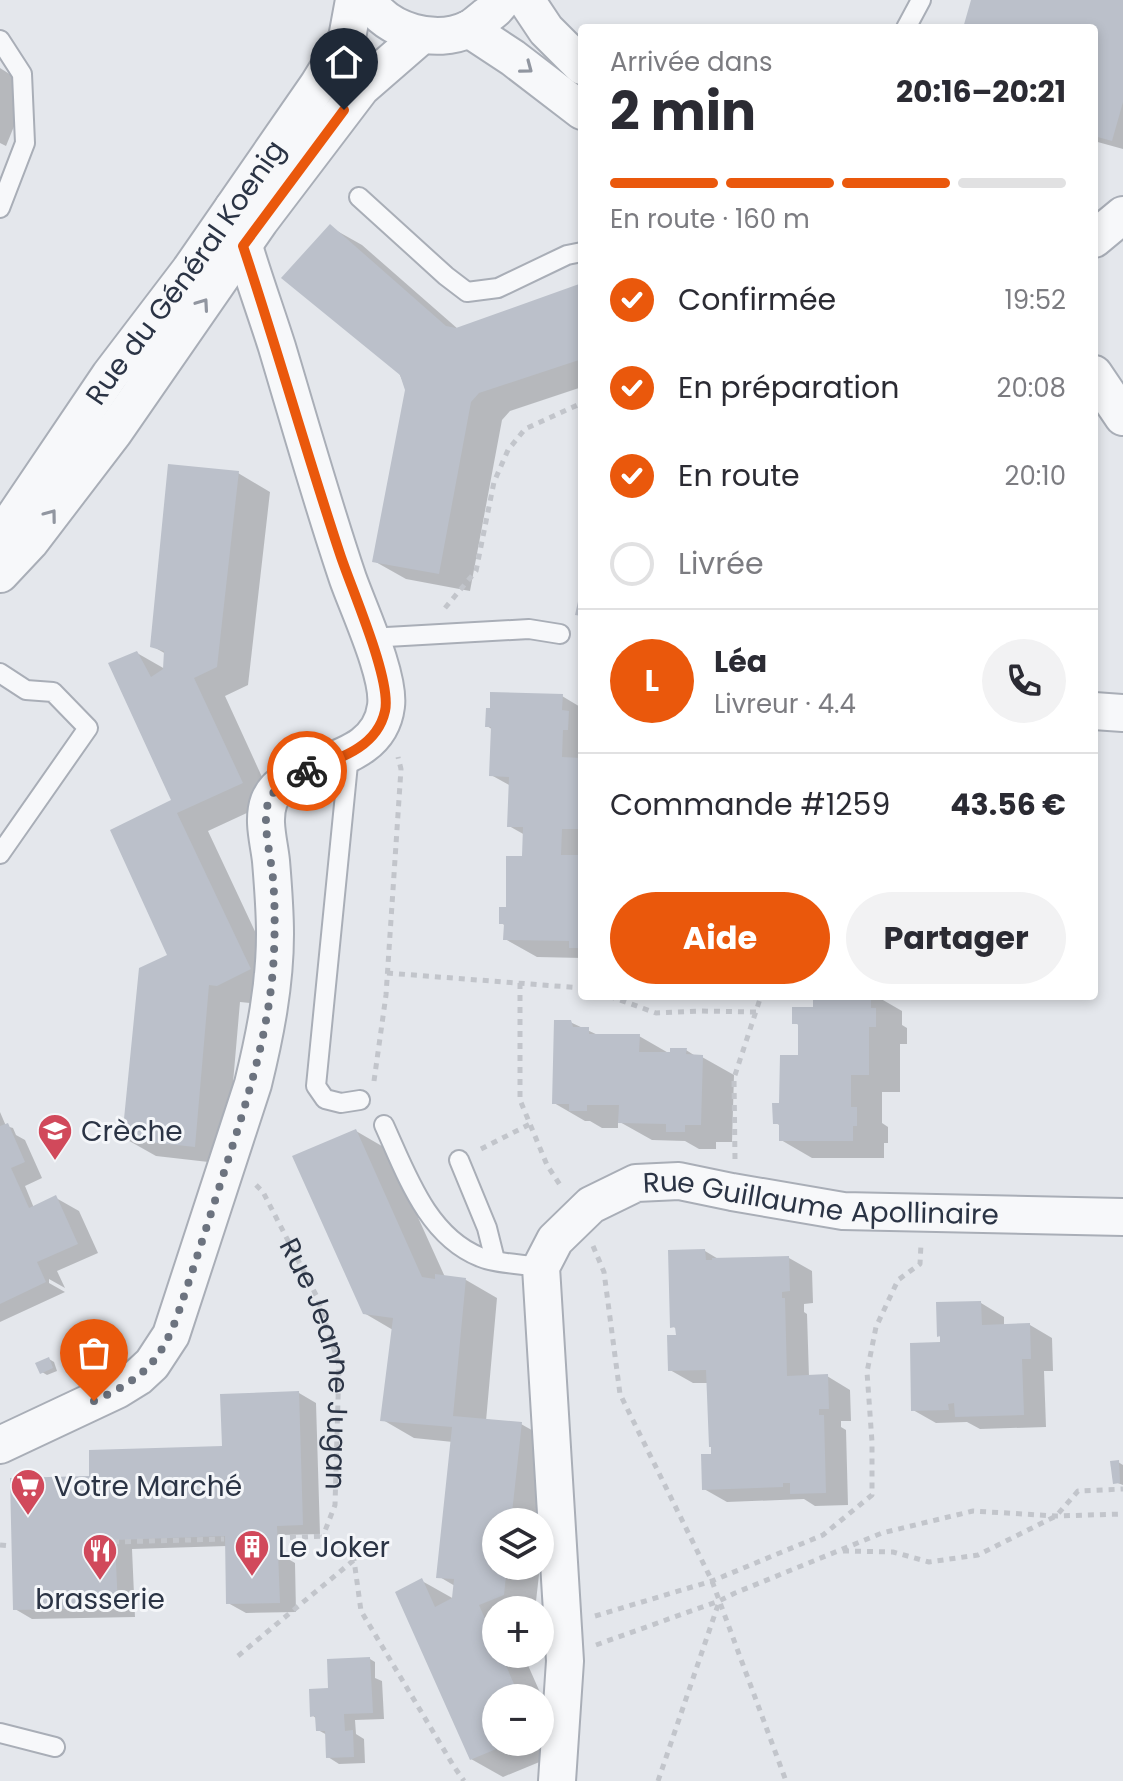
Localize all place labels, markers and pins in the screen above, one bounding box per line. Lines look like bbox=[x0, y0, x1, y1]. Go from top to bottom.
pin bbox=[310, 28, 378, 110]
school or university icon: Crèche bbox=[36, 1112, 74, 1162]
place label: Crèche bbox=[81, 1112, 183, 1151]
pin bbox=[60, 1319, 128, 1401]
supermarket icon: Votre Marché bbox=[9, 1467, 47, 1517]
place label: Votre Marché bbox=[54, 1467, 242, 1506]
building icon: Le Joker bbox=[233, 1528, 271, 1578]
place label: Le Joker bbox=[278, 1528, 390, 1567]
restaurant icon: brasserie bbox=[81, 1532, 119, 1582]
place label: brasserie bbox=[35, 1580, 165, 1619]

